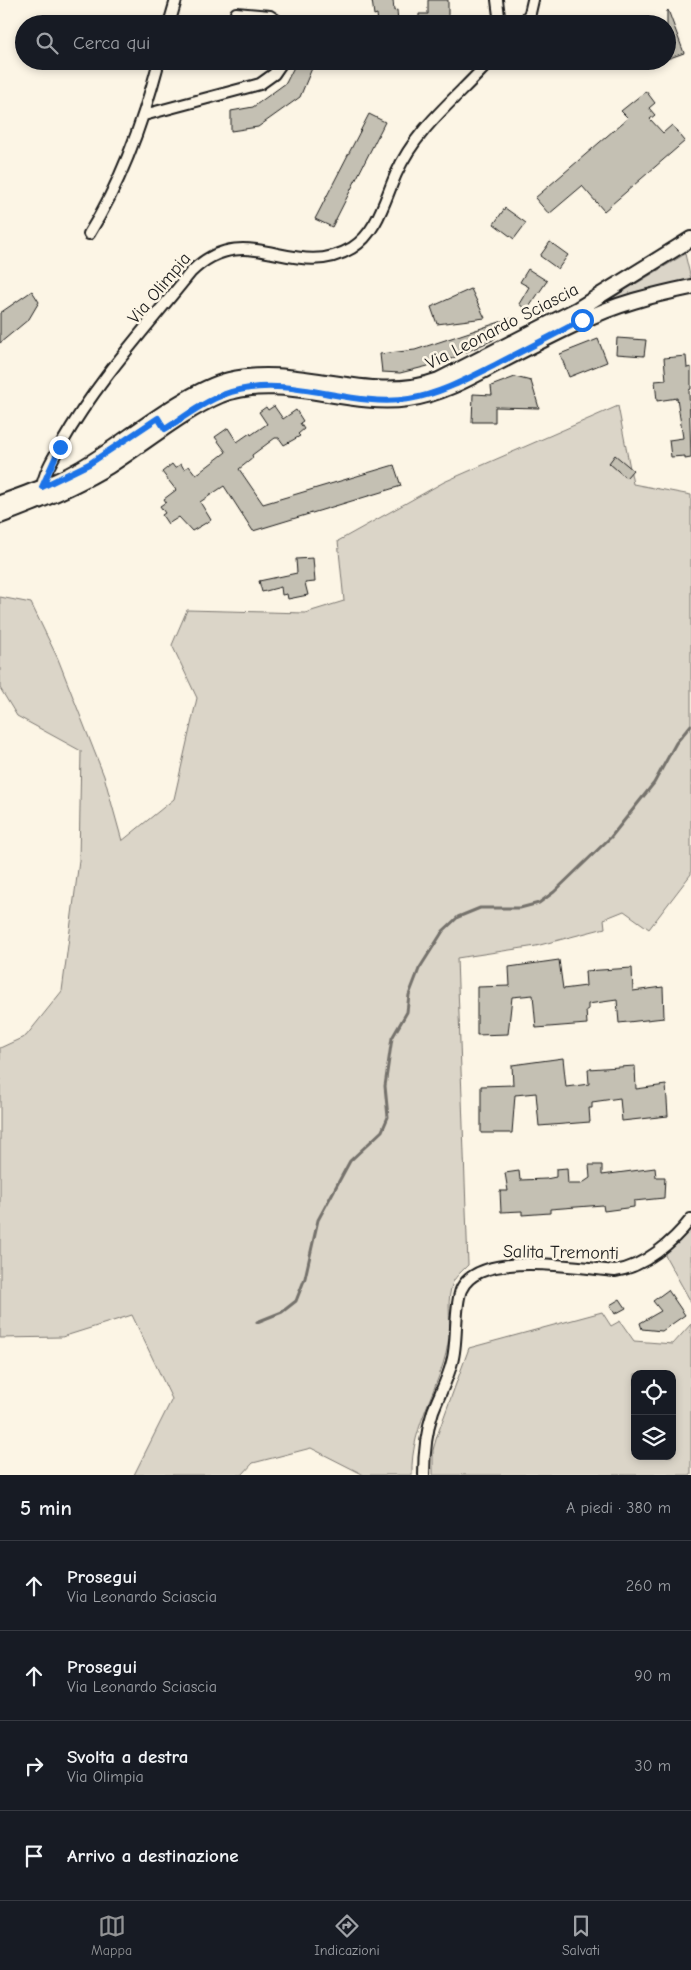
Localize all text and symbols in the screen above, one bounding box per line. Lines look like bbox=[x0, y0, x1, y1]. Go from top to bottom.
search box bbox=[15, 15, 676, 70]
icon: search bbox=[33, 29, 61, 57]
text: Cerca qui bbox=[73, 32, 150, 54]
street label: Via Olimpia bbox=[124, 248, 195, 328]
street label: Via Leonardo Sciascia bbox=[422, 279, 582, 374]
route start bbox=[571, 309, 594, 332]
route end bbox=[49, 436, 72, 459]
street label: Salita Tremonti bbox=[503, 1241, 619, 1264]
map controls bbox=[631, 1370, 676, 1460]
button: locate bbox=[631, 1370, 676, 1415]
button: layers bbox=[631, 1415, 676, 1460]
text: 5 min bbox=[20, 1496, 72, 1520]
text: A piedi · 380 m bbox=[566, 1499, 671, 1517]
text: Prosegui bbox=[67, 1566, 137, 1588]
icon: ahead bbox=[20, 1572, 48, 1600]
text: 260 m bbox=[626, 1577, 671, 1595]
text: Via Leonardo Sciascia bbox=[67, 1588, 217, 1606]
text: Prosegui bbox=[67, 1656, 137, 1678]
icon: ahead bbox=[20, 1662, 48, 1690]
text: 90 m bbox=[634, 1667, 671, 1685]
text: Via Leonardo Sciascia bbox=[67, 1678, 217, 1696]
text: Svolta a destra bbox=[67, 1746, 188, 1768]
icon: right bbox=[20, 1752, 48, 1780]
text: 30 m bbox=[635, 1757, 671, 1775]
text: Via Olimpia bbox=[67, 1768, 144, 1786]
icon: arrive bbox=[20, 1842, 48, 1870]
text: Arrivo a destinazione bbox=[67, 1845, 239, 1867]
tab: Mappa bbox=[91, 1912, 132, 1959]
tab: Indicazioni bbox=[314, 1912, 380, 1959]
tab: Salvati bbox=[562, 1912, 600, 1959]

